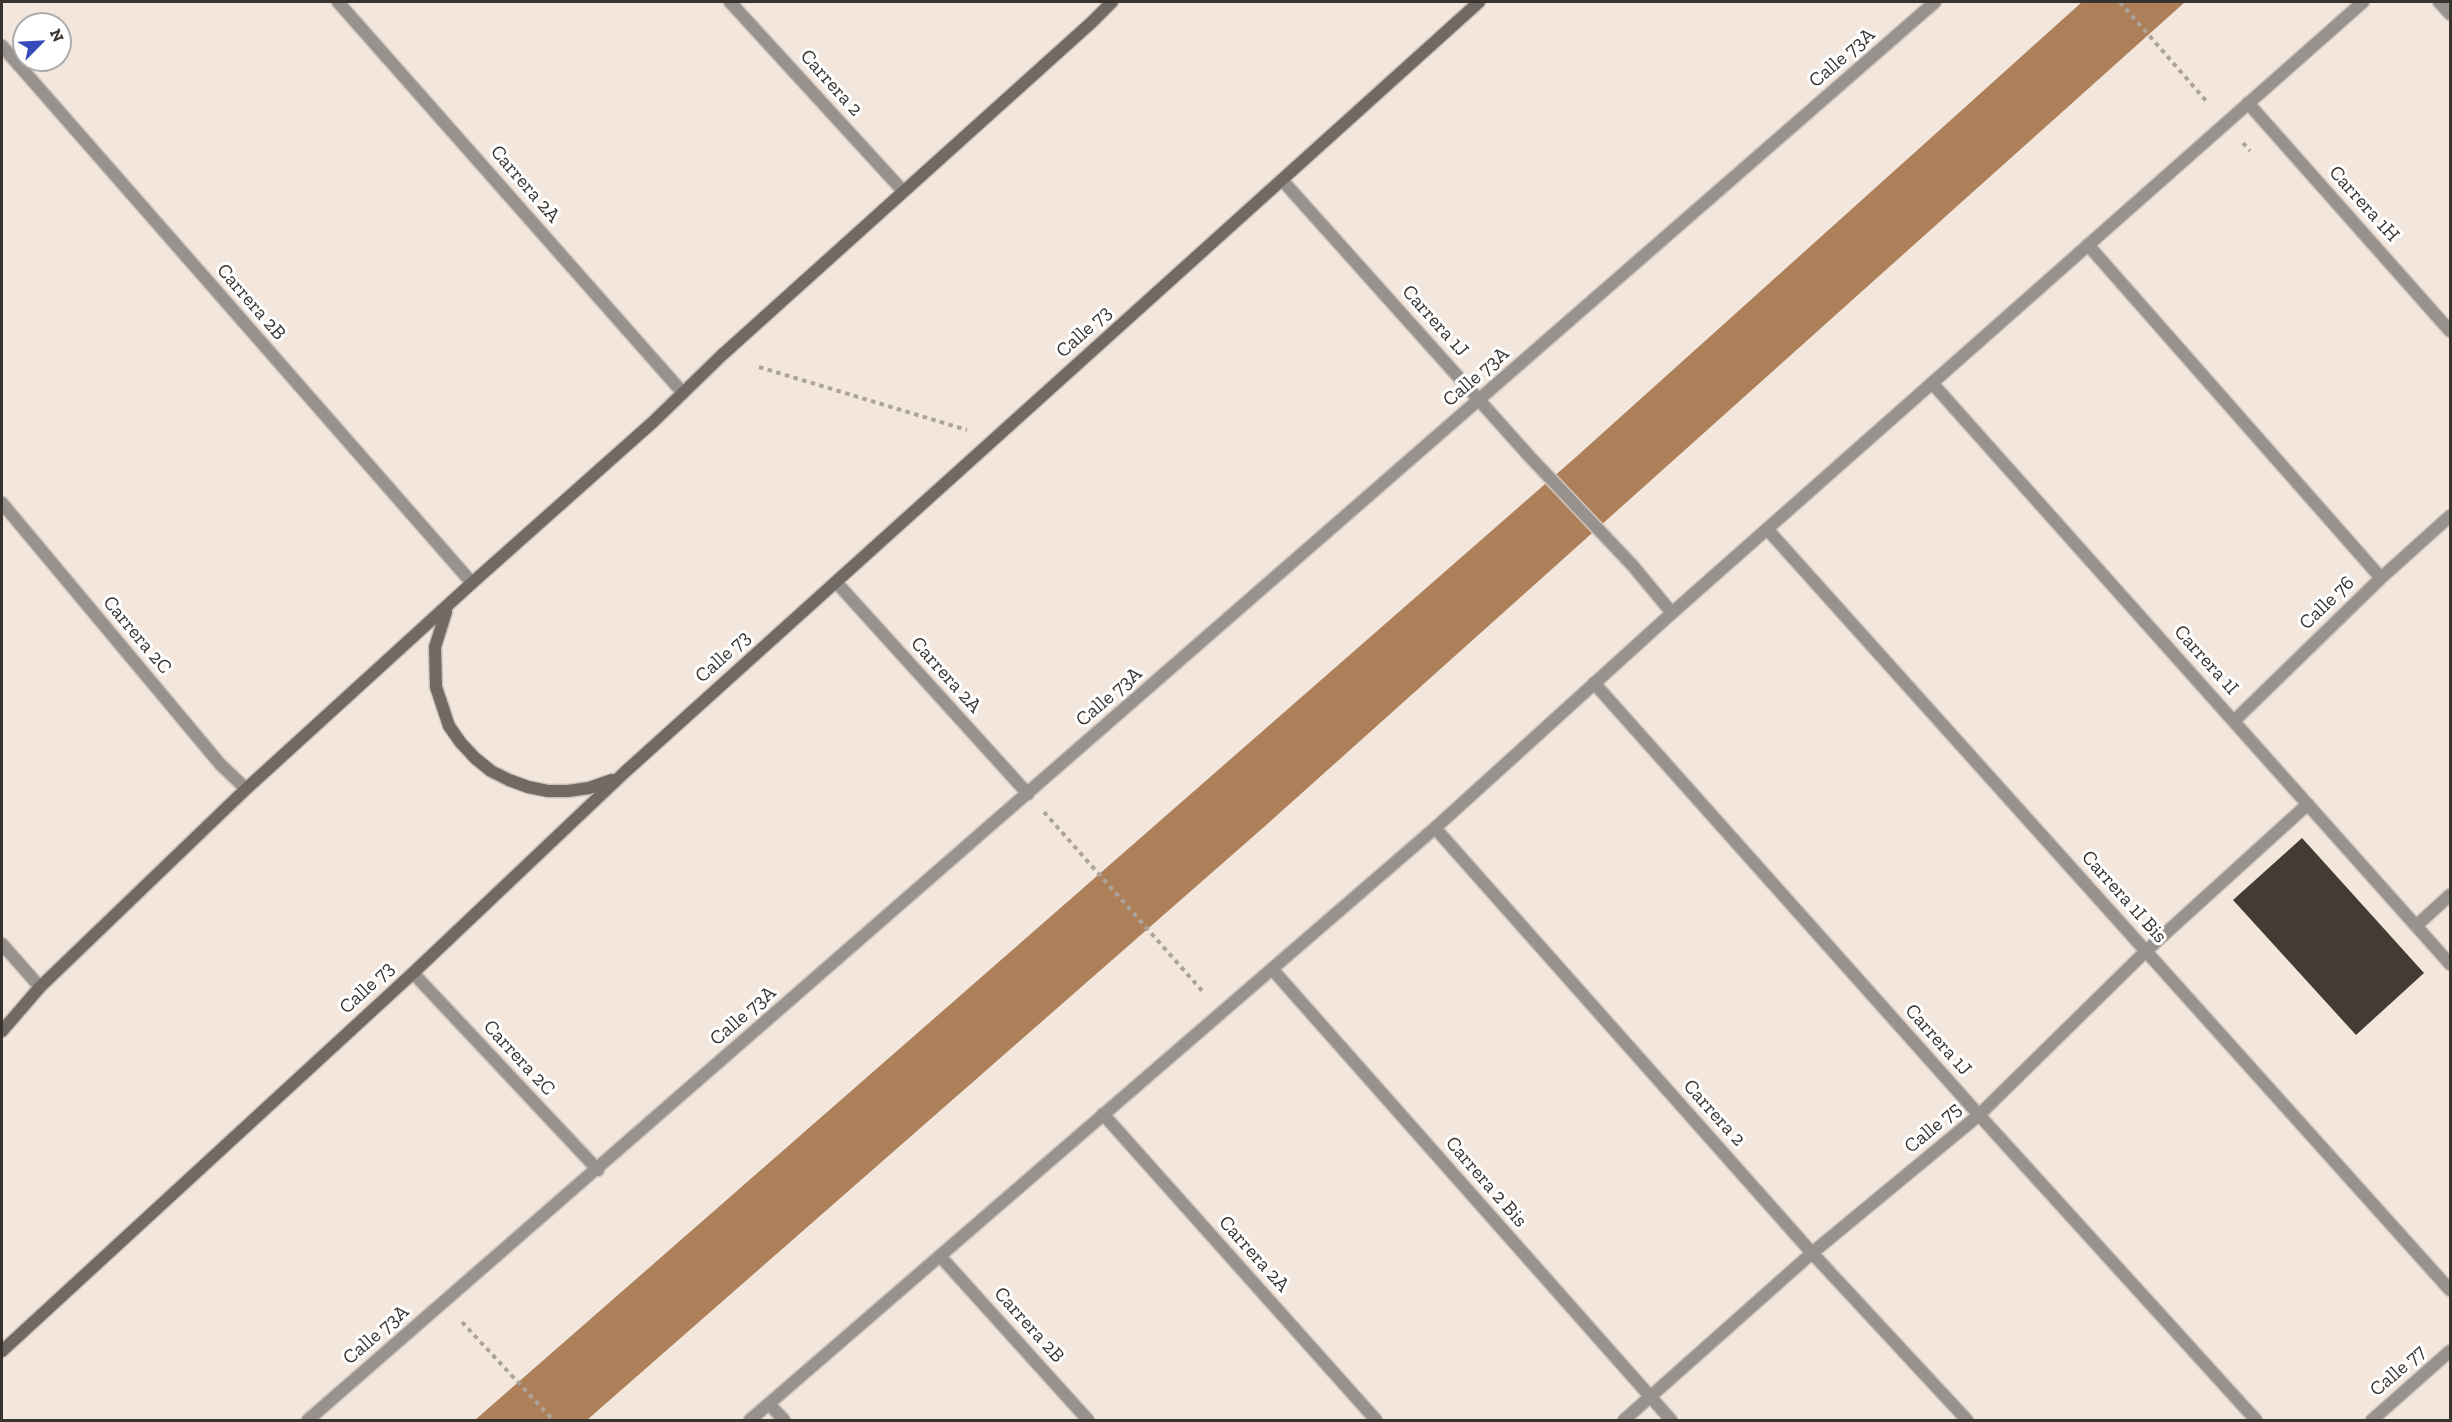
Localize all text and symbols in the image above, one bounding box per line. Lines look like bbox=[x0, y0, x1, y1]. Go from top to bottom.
north arrow bbox=[12, 12, 72, 72]
street label: Calle 73A bbox=[1804, 23, 1880, 93]
text: N bbox=[46, 26, 68, 45]
street label: Carrera 2 bbox=[795, 45, 867, 121]
street label: Carrera 2A bbox=[485, 140, 565, 228]
street label: Carrera 1H bbox=[2324, 161, 2404, 247]
street label: Carrera 2B bbox=[211, 259, 291, 345]
street label: Carrera 1J bbox=[1397, 280, 1473, 362]
street label: Calle 73 bbox=[1051, 301, 1117, 363]
street label: Calle 73A bbox=[1438, 342, 1514, 412]
street label: Calle 76 bbox=[2294, 571, 2360, 635]
street label: Carrera 2C bbox=[97, 591, 177, 679]
street label: Carrera 1I bbox=[2168, 620, 2244, 700]
street label: Calle 73 bbox=[690, 626, 756, 688]
street label: Carrera 2A bbox=[905, 632, 987, 718]
street label: Calle 73A bbox=[1071, 662, 1147, 732]
street label: Carrera 1I Bis bbox=[2076, 846, 2172, 948]
street label: Calle 73 bbox=[335, 957, 399, 1019]
street label: Calle 73A bbox=[705, 981, 781, 1051]
street label: Carrera 1J bbox=[1900, 999, 1976, 1081]
street label: Carrera 2C bbox=[478, 1015, 560, 1101]
street label: Carrera 2 bbox=[1678, 1075, 1750, 1151]
street label: Calle 75 bbox=[1900, 1097, 1966, 1159]
street label: Carrera 2 Bis bbox=[1440, 1132, 1532, 1232]
street label: Carrera 2A bbox=[1213, 1211, 1295, 1297]
street label: Carrera 2B bbox=[989, 1282, 1069, 1368]
street label: Calle 73A bbox=[338, 1300, 414, 1370]
street label: Calle 77 bbox=[2365, 1340, 2431, 1402]

